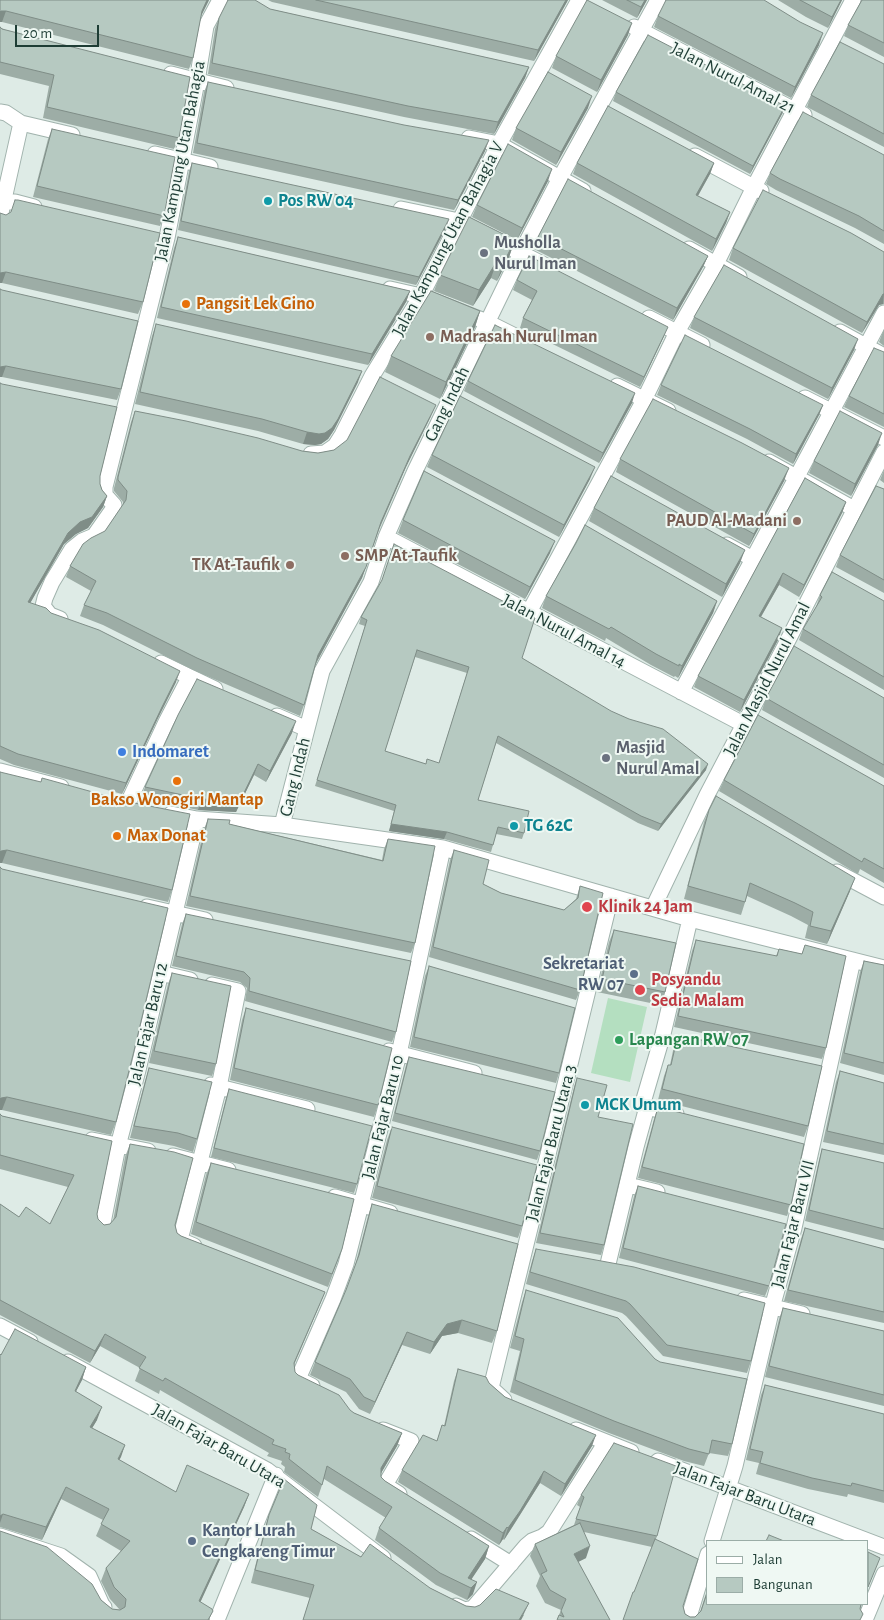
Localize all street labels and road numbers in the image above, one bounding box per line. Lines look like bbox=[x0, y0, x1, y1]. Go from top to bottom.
street label: Jalan Nurul Amal 21 bbox=[667, 37, 799, 119]
street label: Jalan Kampung Utan Bahagia bbox=[150, 59, 210, 263]
street label: Jalan Kampung Utan Bahagia V bbox=[387, 138, 509, 340]
street label: Gang Indah bbox=[420, 363, 474, 445]
street label: Jalan Nurul Amal 14 bbox=[498, 589, 630, 673]
street label: Jalan Masjid Nurul Amal bbox=[719, 598, 815, 760]
street label: Gang Indah bbox=[275, 735, 315, 819]
street label: Jalan Fajar Baru 12 bbox=[123, 960, 173, 1088]
street label: Jalan Fajar Baru 10 bbox=[357, 1053, 409, 1181]
street label: Jalan Fajar Baru Utara 3 bbox=[521, 1062, 581, 1224]
street label: Jalan Fajar Baru VII bbox=[767, 1158, 819, 1290]
street label: Jalan Fajar Baru Utara bbox=[148, 1399, 290, 1493]
street label: Jalan Fajar Baru Utara bbox=[671, 1457, 819, 1531]

